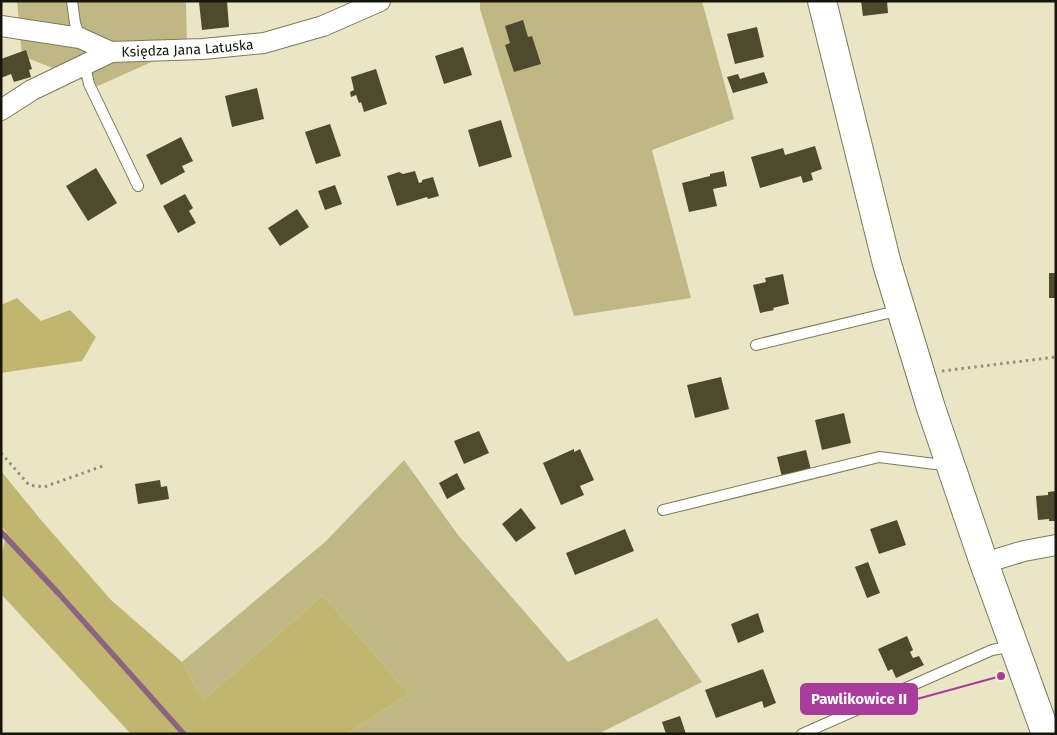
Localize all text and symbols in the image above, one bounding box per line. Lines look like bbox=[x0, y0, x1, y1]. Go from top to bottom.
street label: Księdza Jana Latuska bbox=[121, 36, 254, 61]
callout: Pawlikowice II bbox=[801, 684, 917, 714]
text: Pawlikowice II bbox=[811, 690, 907, 708]

